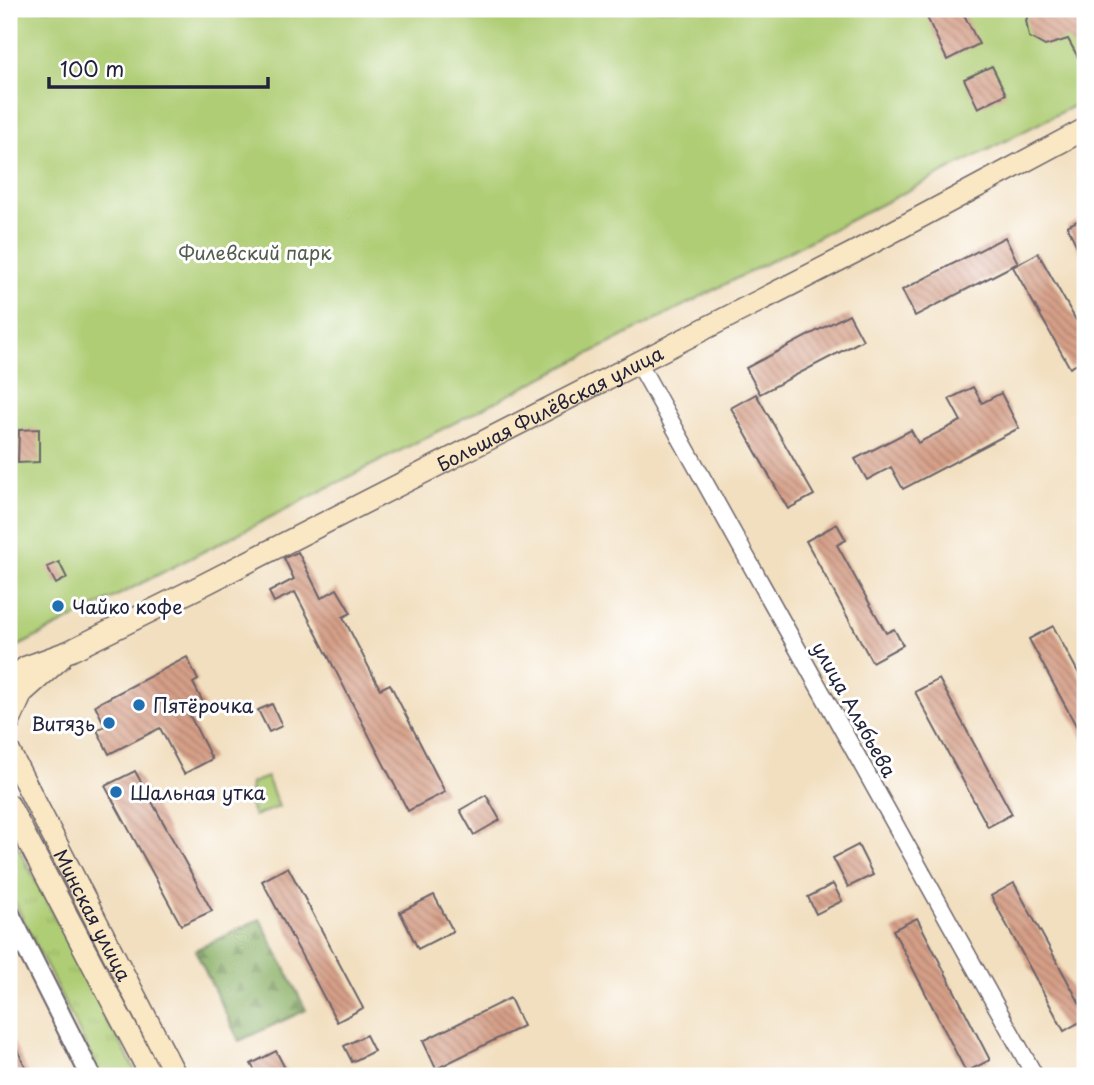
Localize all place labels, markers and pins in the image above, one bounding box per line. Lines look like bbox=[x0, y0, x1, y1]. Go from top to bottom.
place label: Чайко кофе bbox=[72, 592, 183, 620]
marker: Чайко кофе bbox=[50, 598, 66, 614]
place label: Пятёрочка bbox=[153, 691, 254, 719]
marker: Пятёрочка bbox=[131, 697, 147, 713]
place label: Витязь bbox=[31, 709, 95, 737]
marker: Витязь bbox=[101, 715, 117, 731]
place label: Шальная утка bbox=[130, 778, 266, 806]
marker: Шальная утка bbox=[108, 784, 124, 800]

